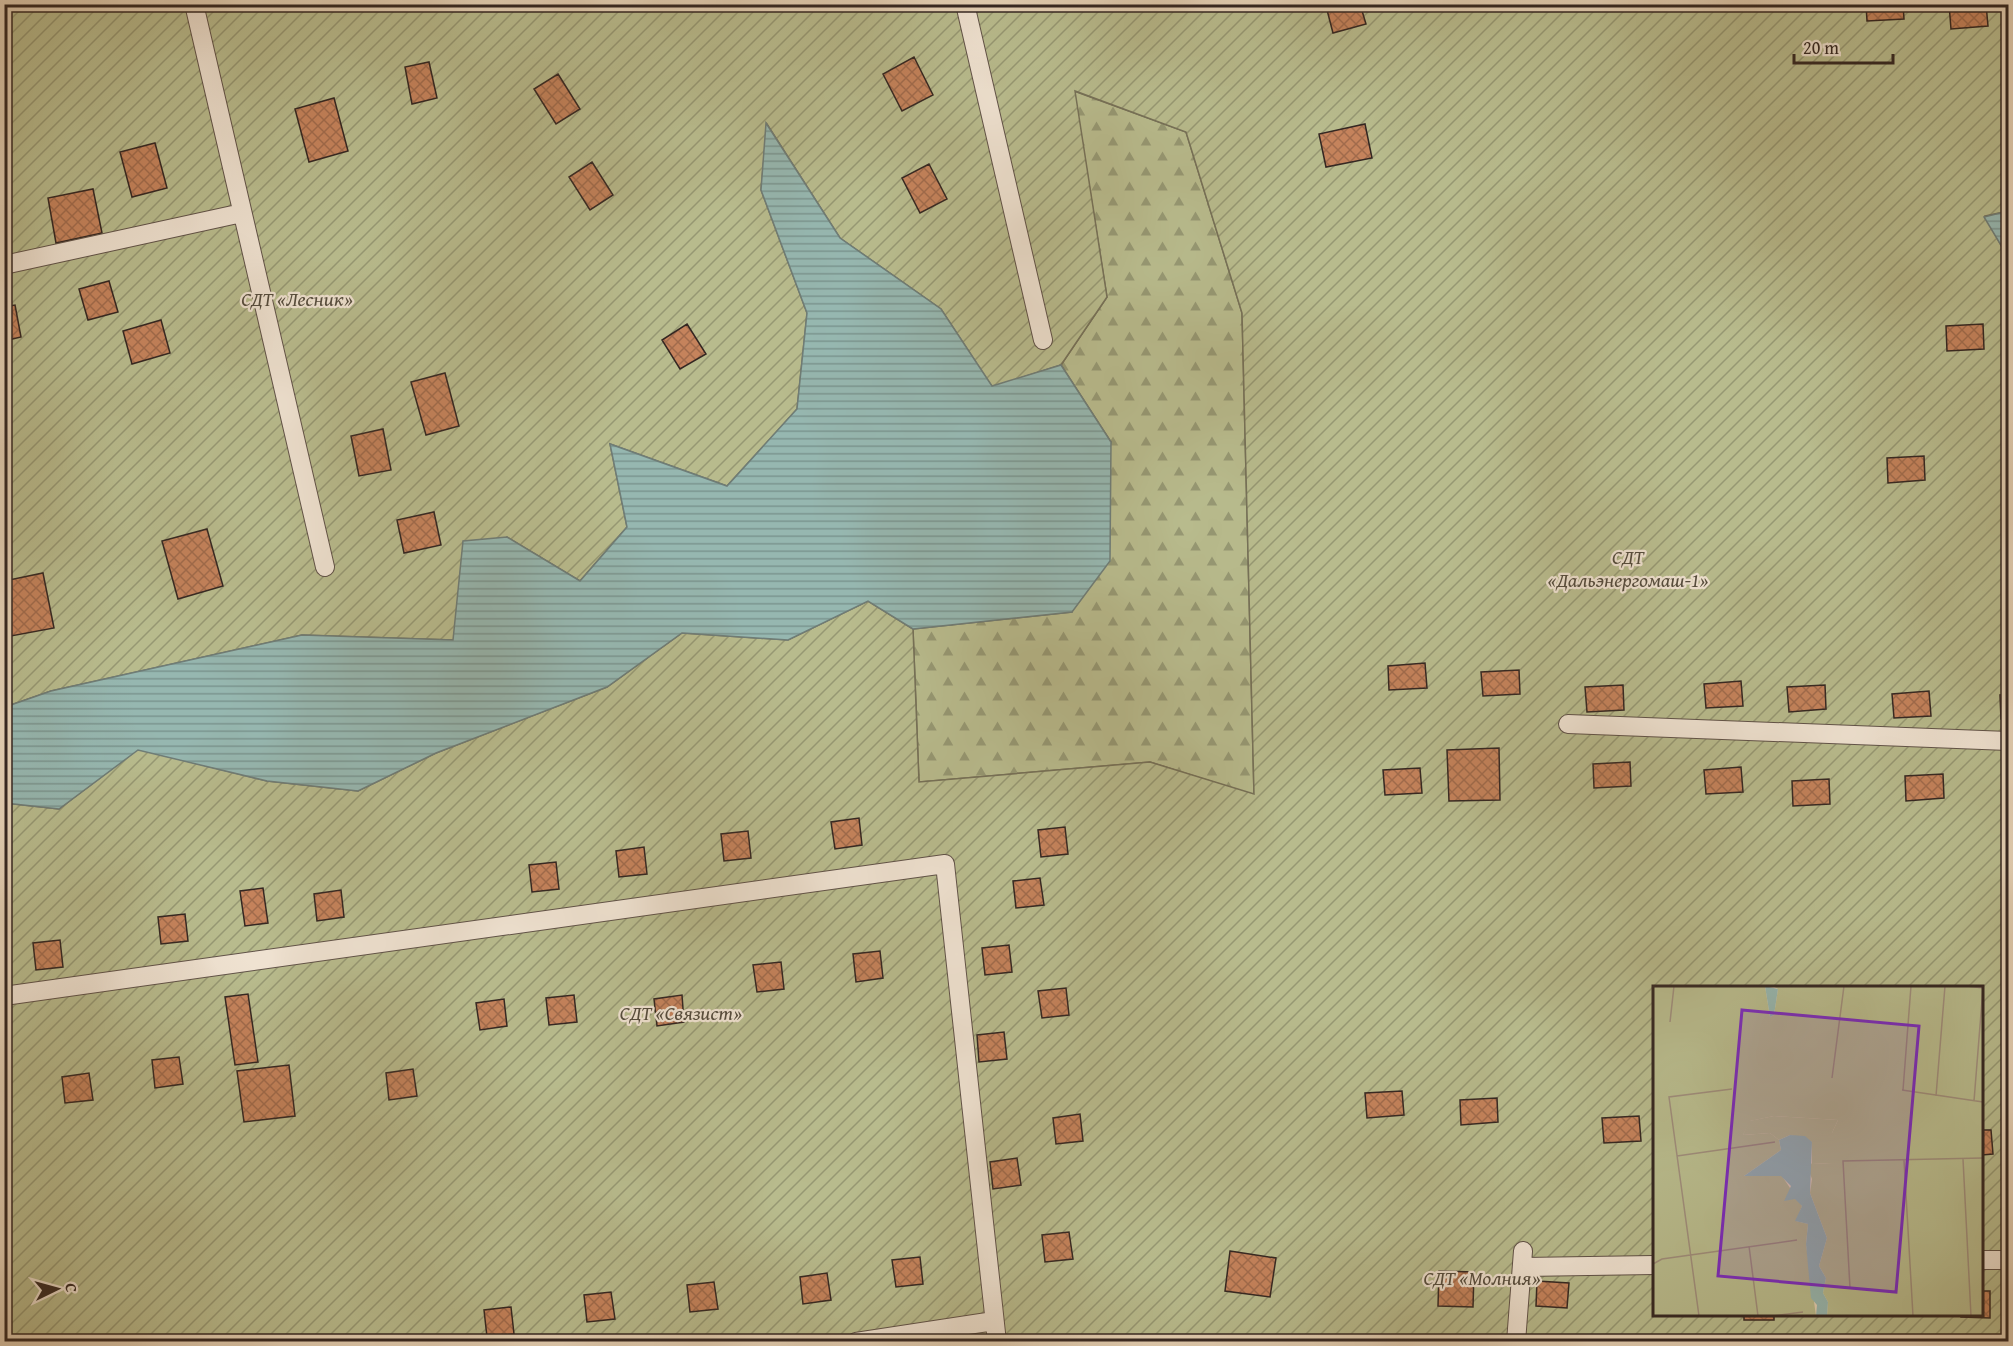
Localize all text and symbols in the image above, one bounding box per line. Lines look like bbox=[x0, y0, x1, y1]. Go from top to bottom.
scale bar bbox=[1794, 27, 1893, 65]
text: 20 m bbox=[1803, 34, 1839, 61]
park label: СДТ «Лесник» bbox=[241, 284, 353, 313]
park label: СДТ «Дальэнергомаш-1» bbox=[1548, 542, 1708, 594]
inset map bbox=[1653, 986, 1983, 1316]
park label: СДТ «Связист» bbox=[620, 998, 742, 1027]
north arrow bbox=[27, 1259, 87, 1319]
park label: СДТ «Молния» bbox=[1423, 1263, 1541, 1292]
text: С bbox=[60, 1282, 84, 1293]

